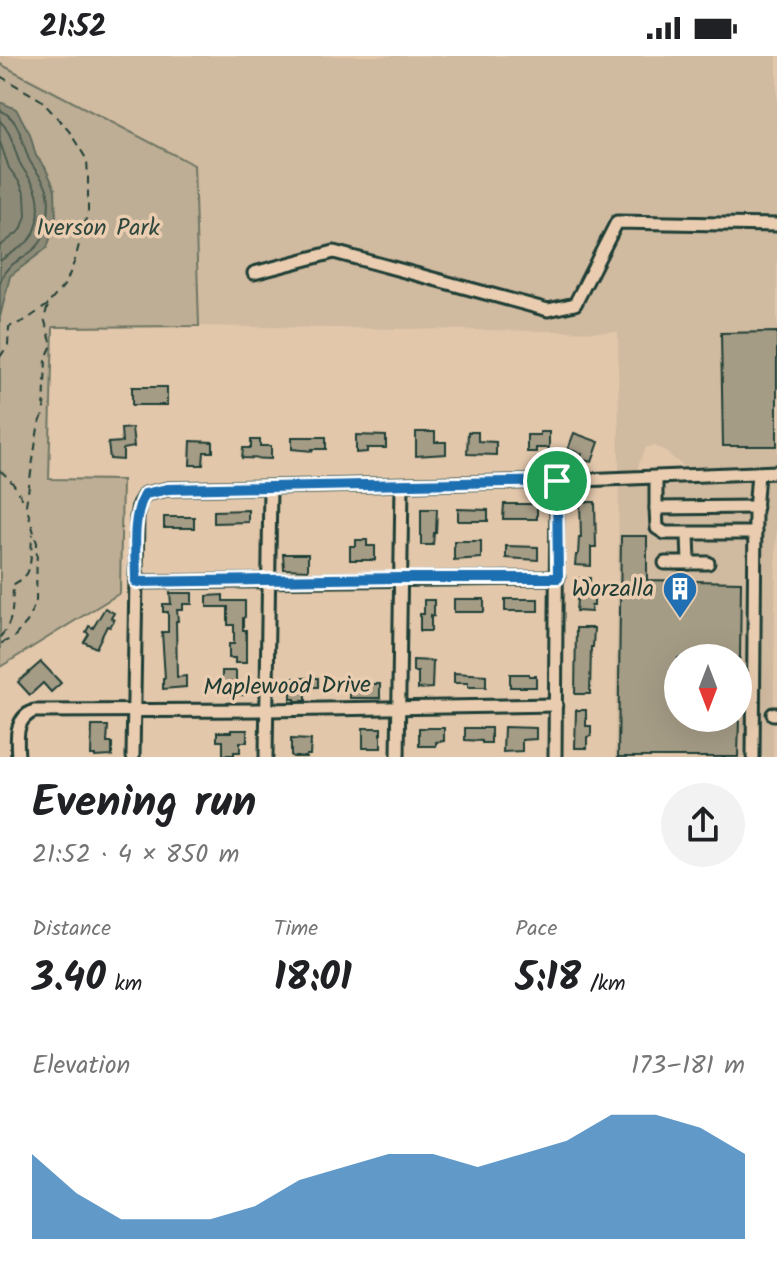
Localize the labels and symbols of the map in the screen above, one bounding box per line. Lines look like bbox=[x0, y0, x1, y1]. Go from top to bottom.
park label: Iverson Park bbox=[36, 209, 160, 248]
pin bbox=[523, 447, 591, 515]
place label: Worzalla bbox=[572, 570, 654, 609]
building icon: Worzalla bbox=[661, 570, 699, 620]
north arrow bbox=[664, 644, 752, 732]
street label: Maplewood Drive bbox=[203, 666, 371, 708]

